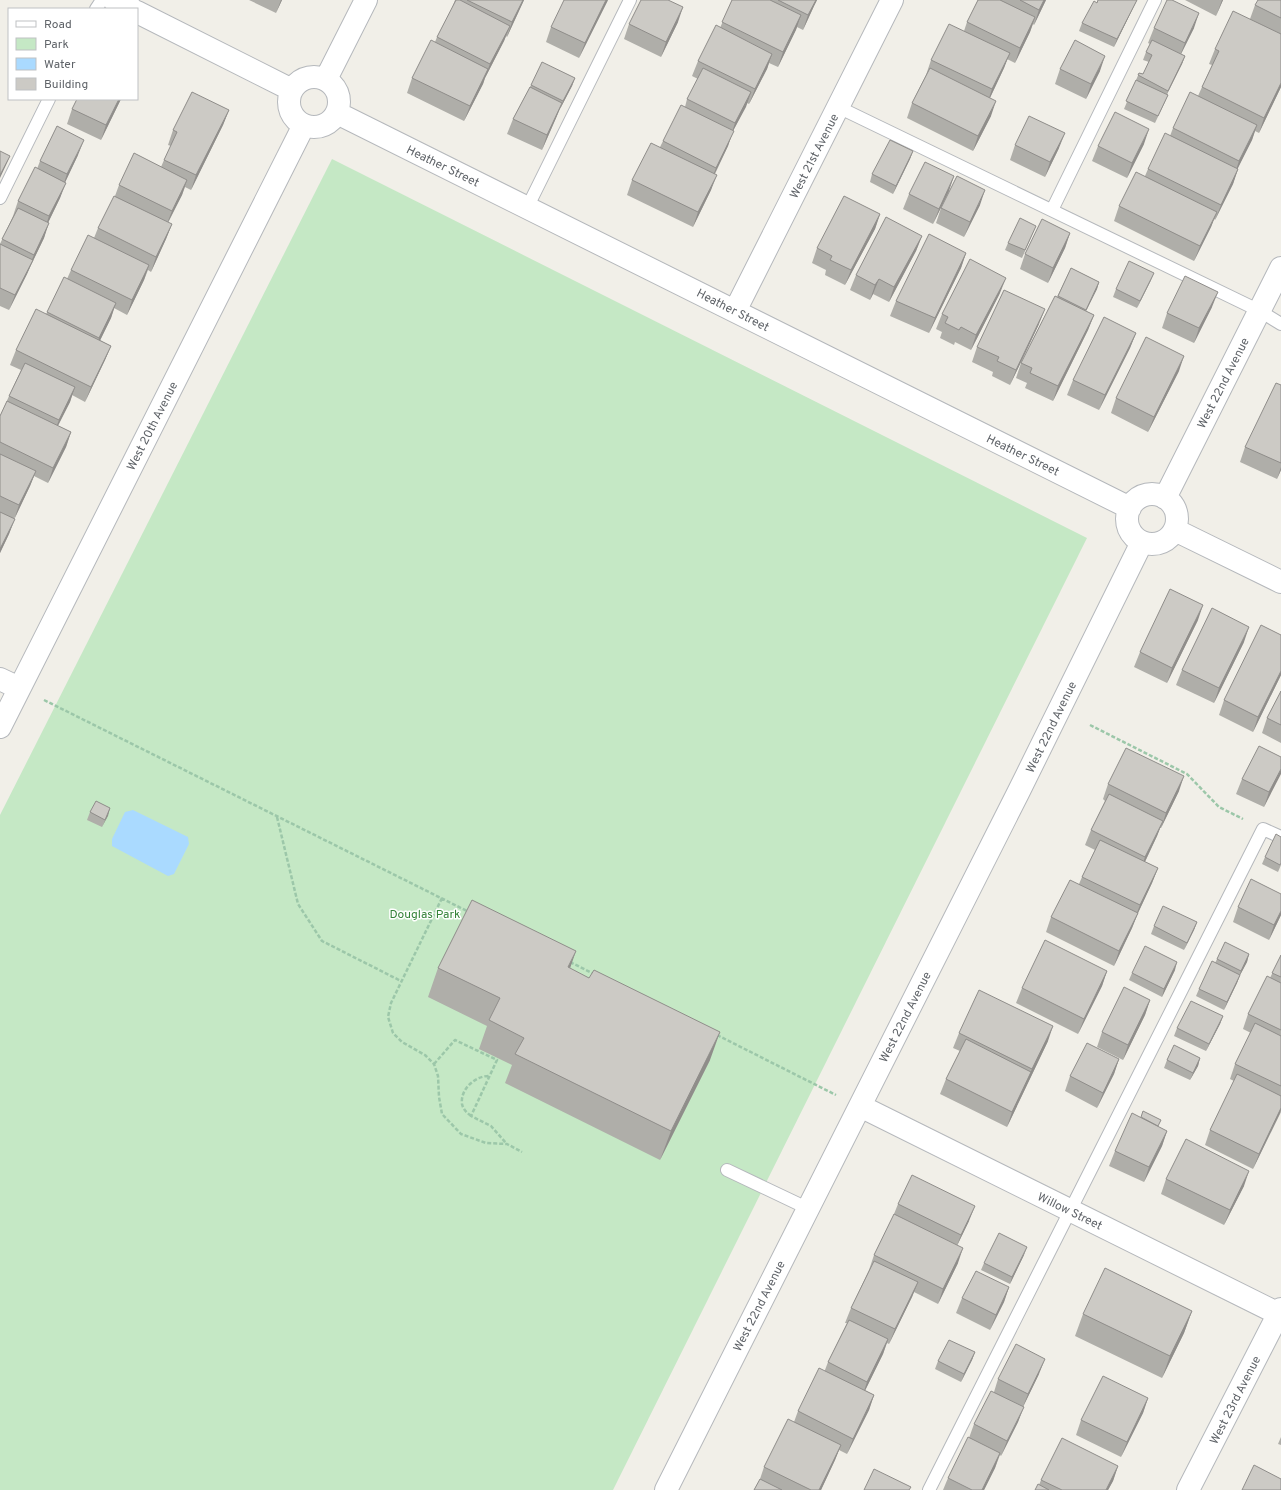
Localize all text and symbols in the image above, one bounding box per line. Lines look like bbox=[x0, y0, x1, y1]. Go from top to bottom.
legend bbox=[8, 8, 138, 100]
text: Road bbox=[44, 17, 72, 33]
text: Park bbox=[44, 37, 69, 53]
text: Water bbox=[44, 57, 76, 73]
text: Building bbox=[44, 77, 88, 93]
street label: West 21st Avenue bbox=[787, 111, 843, 202]
street label: Heather Street bbox=[403, 142, 482, 191]
street label: Heather Street bbox=[694, 286, 772, 336]
street label: West 22nd Avenue bbox=[1194, 335, 1254, 432]
street label: West 20th Avenue bbox=[124, 379, 182, 474]
street label: Heather Street bbox=[983, 431, 1062, 480]
street label: West 22nd Avenue bbox=[1023, 679, 1081, 776]
park label: Douglas Park bbox=[390, 907, 460, 923]
street label: West 22nd Avenue bbox=[876, 969, 936, 1066]
street label: Willow Street bbox=[1034, 1189, 1105, 1235]
street label: West 22nd Avenue bbox=[730, 1258, 790, 1355]
street label: West 23rd Avenue bbox=[1207, 1354, 1265, 1447]

